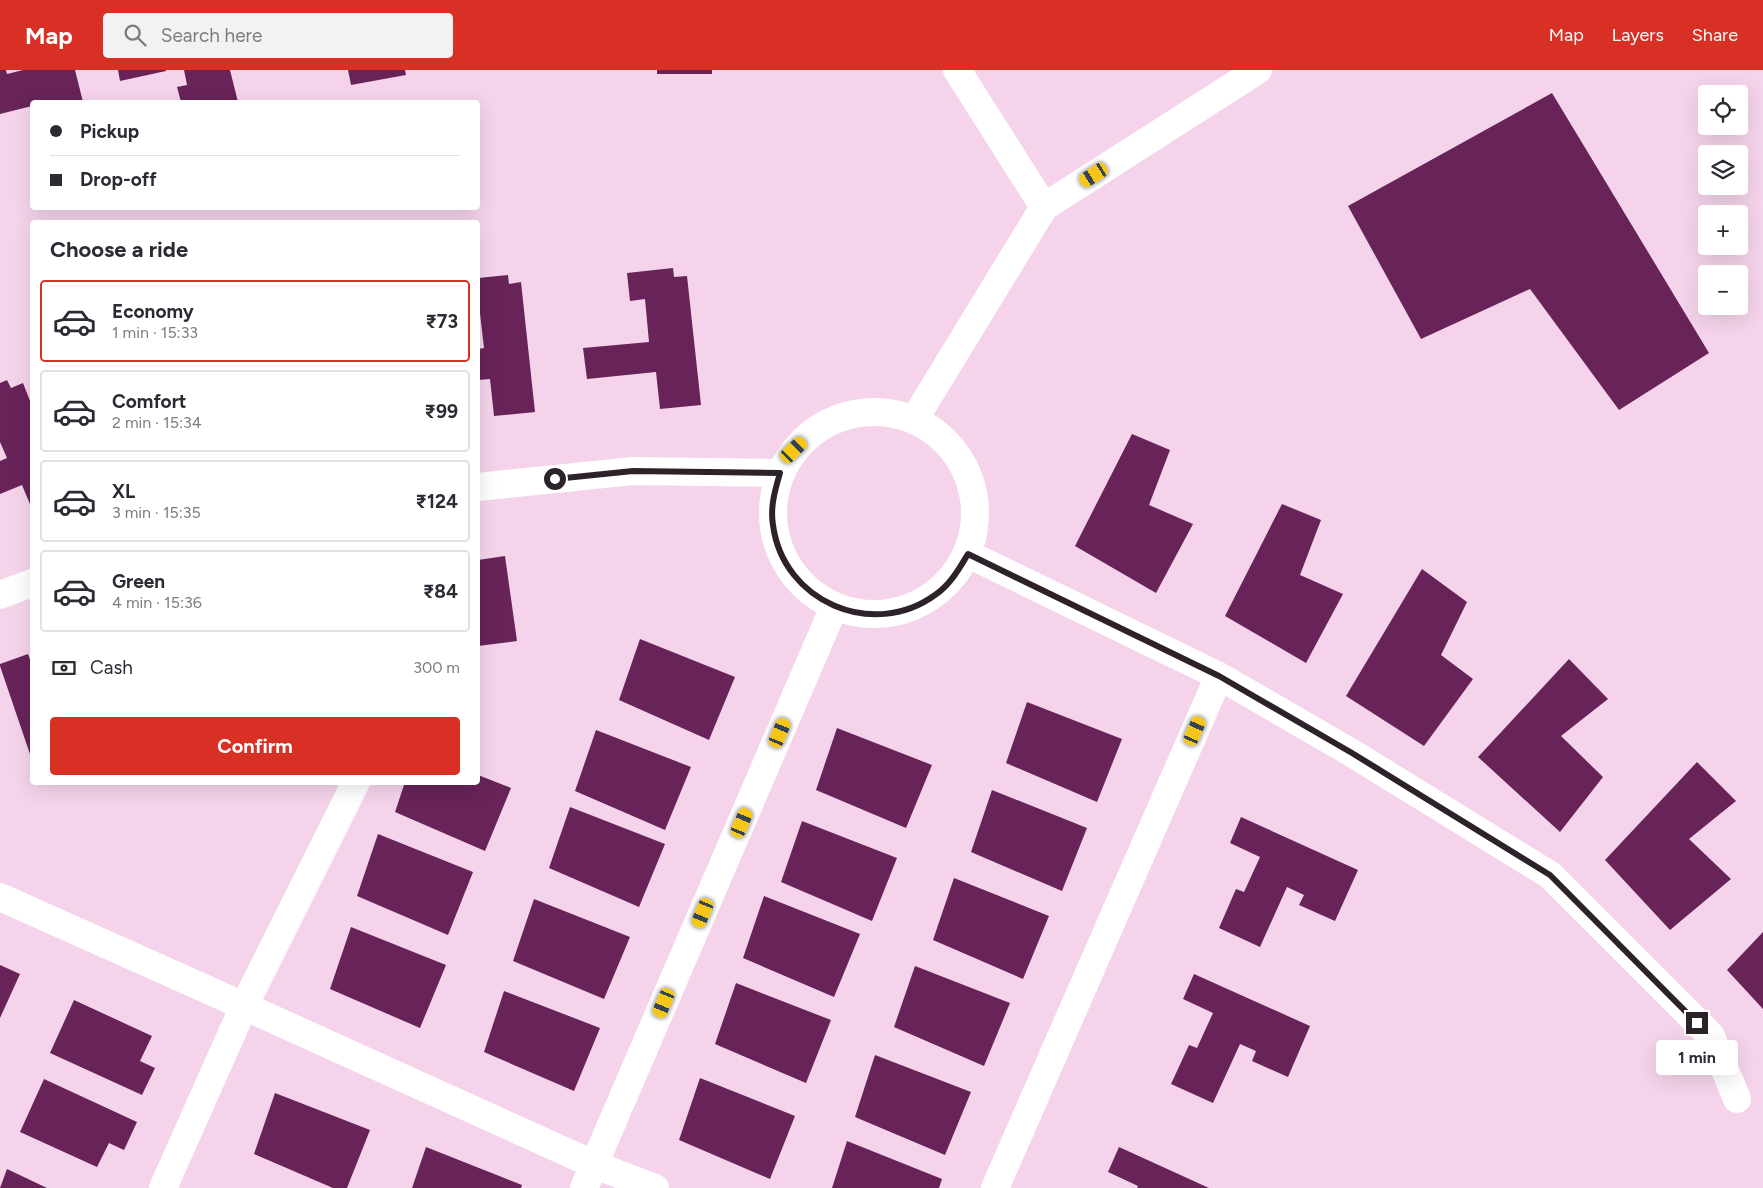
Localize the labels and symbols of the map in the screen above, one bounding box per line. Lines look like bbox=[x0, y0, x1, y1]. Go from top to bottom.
car bbox=[1077, 161, 1110, 189]
car bbox=[777, 434, 810, 466]
route start bbox=[544, 468, 566, 490]
car bbox=[1182, 714, 1207, 748]
car bbox=[767, 716, 792, 750]
car bbox=[729, 806, 754, 840]
car bbox=[690, 896, 715, 930]
car bbox=[651, 986, 676, 1020]
route end bbox=[1686, 1012, 1708, 1034]
callout: 1 min bbox=[1656, 1040, 1738, 1076]

